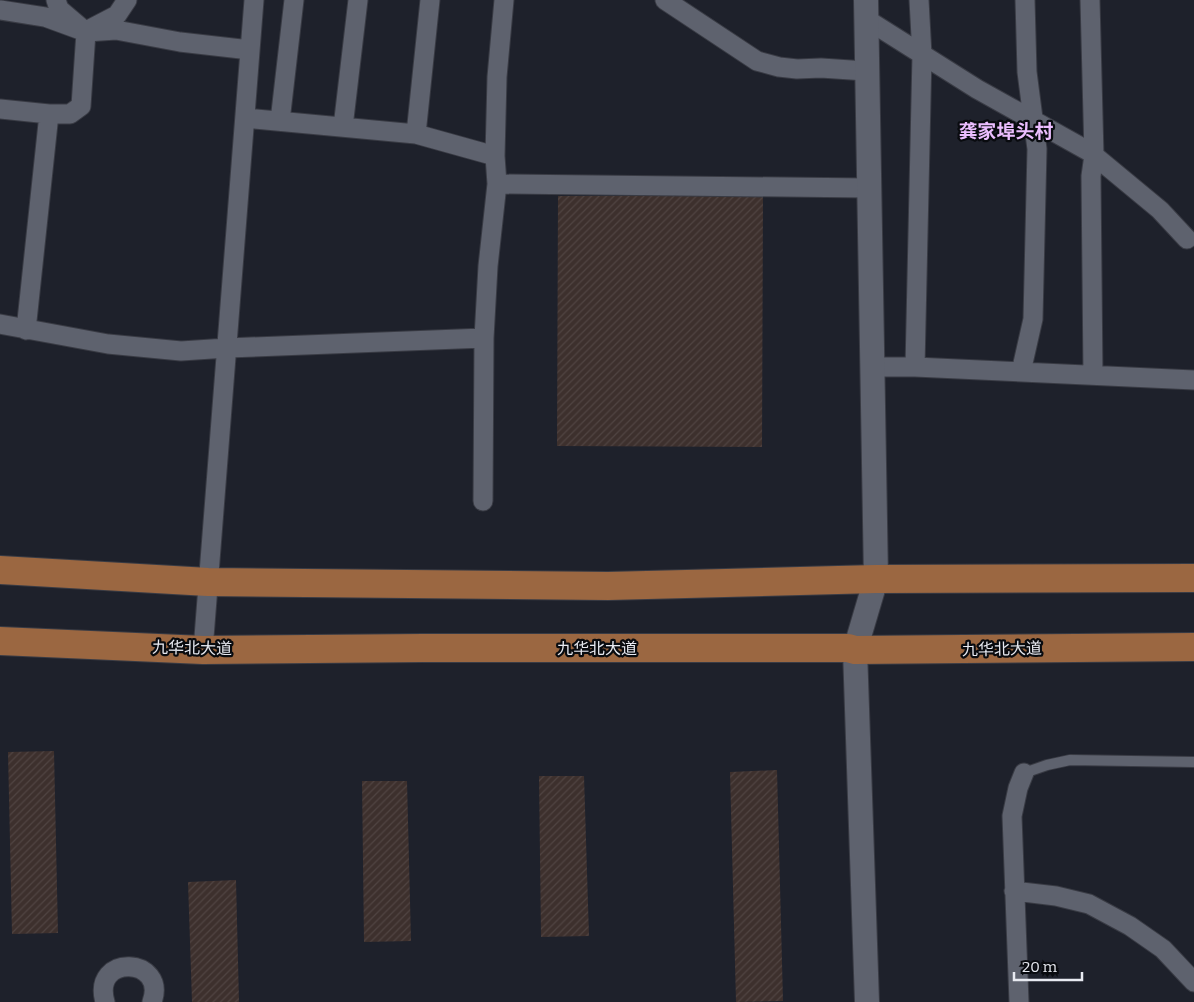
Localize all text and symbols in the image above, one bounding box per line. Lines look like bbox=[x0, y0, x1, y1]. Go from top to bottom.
district label: 龚家埠头村 bbox=[958, 120, 1054, 143]
street label: 九华北大道 bbox=[152, 638, 232, 658]
street label: 九华北大道 bbox=[557, 639, 637, 658]
street label: 九华北大道 bbox=[962, 639, 1042, 659]
scale bar bbox=[1014, 950, 1082, 982]
text: 20 m bbox=[1022, 958, 1058, 976]

